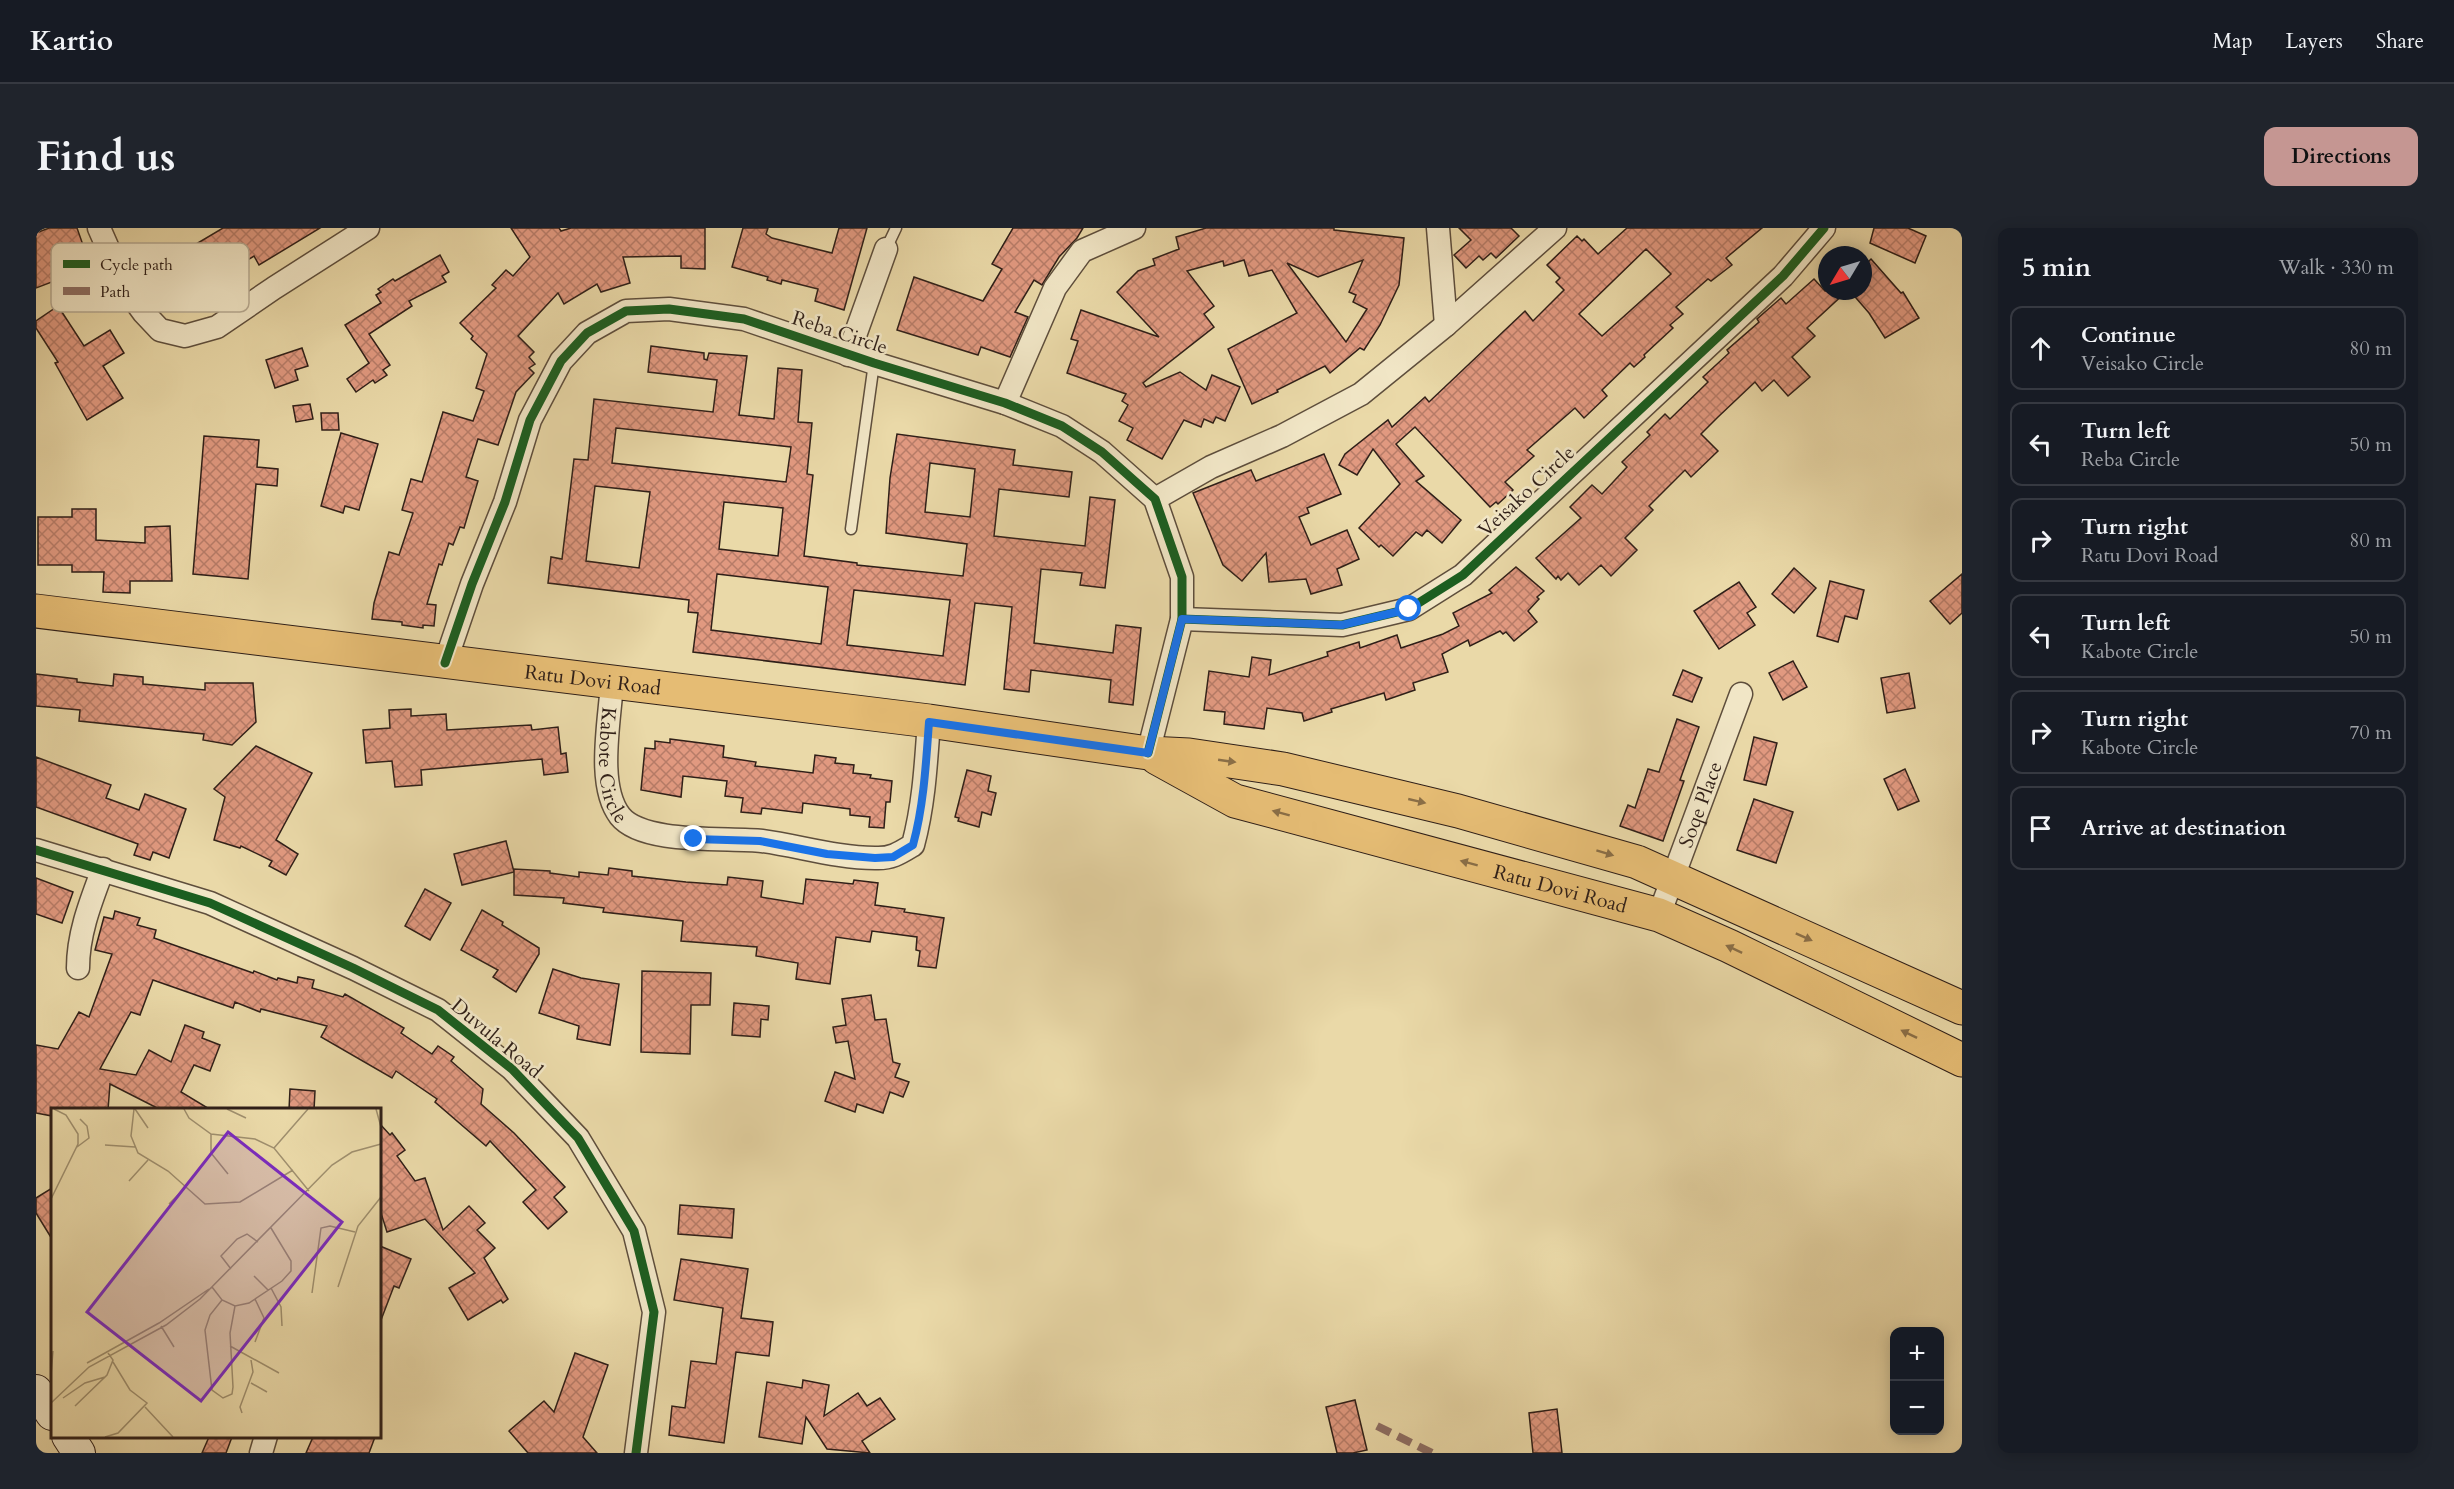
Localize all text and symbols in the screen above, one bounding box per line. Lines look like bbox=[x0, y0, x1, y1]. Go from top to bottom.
text: Kartio bbox=[30, 22, 113, 60]
text: Map bbox=[2213, 27, 2253, 56]
text: Layers bbox=[2286, 27, 2343, 56]
text: Share bbox=[2376, 27, 2424, 56]
button: Directions bbox=[2264, 127, 2418, 186]
text: Find us bbox=[36, 128, 176, 185]
legend bbox=[51, 243, 249, 312]
north arrow bbox=[1818, 246, 1872, 300]
text: 5 min bbox=[2022, 250, 2091, 285]
text: Cycle path bbox=[100, 254, 173, 276]
text: Walk · 330 m bbox=[2279, 254, 2394, 281]
text: Path bbox=[100, 281, 130, 303]
street label: Reba Circle bbox=[788, 304, 891, 361]
text: Continue bbox=[2081, 320, 2176, 350]
icon: ahead bbox=[2024, 332, 2057, 365]
text: 80 m bbox=[2349, 335, 2392, 362]
text: Veisako Circle bbox=[2081, 350, 2204, 377]
text: Turn left bbox=[2081, 416, 2170, 446]
icon: left bbox=[2024, 428, 2057, 461]
text: 50 m bbox=[2349, 431, 2392, 458]
street label: Veisako Circle bbox=[1472, 440, 1581, 543]
text: Reba Circle bbox=[2081, 446, 2180, 473]
text: Turn right bbox=[2081, 512, 2188, 542]
icon: right bbox=[2024, 524, 2057, 557]
text: 80 m bbox=[2349, 527, 2392, 554]
text: Ratu Dovi Road bbox=[2081, 542, 2218, 569]
route start bbox=[1395, 595, 1421, 621]
text: Turn left bbox=[2081, 608, 2170, 638]
icon: left bbox=[2024, 620, 2057, 653]
text: 50 m bbox=[2349, 623, 2392, 650]
text: Kabote Circle bbox=[2081, 638, 2198, 665]
street label: Ratu Dovi Road bbox=[523, 658, 663, 702]
text: Turn right bbox=[2081, 704, 2188, 734]
street label: Kabote Circle bbox=[592, 706, 634, 830]
icon: right bbox=[2024, 716, 2057, 749]
text: 70 m bbox=[2349, 719, 2392, 746]
text: Kabote Circle bbox=[2081, 734, 2198, 761]
one-way arrow bbox=[1217, 756, 1236, 765]
street label: Soqe Place bbox=[1672, 758, 1729, 851]
one-way arrow bbox=[1408, 797, 1426, 807]
one-way arrow bbox=[1272, 808, 1290, 817]
icon: arrive bbox=[2024, 812, 2057, 845]
text: Arrive at destination bbox=[2081, 813, 2286, 843]
route end bbox=[680, 825, 706, 851]
one-way arrow bbox=[1596, 849, 1614, 858]
one-way arrow bbox=[1460, 858, 1478, 867]
street label: Ratu Dovi Road bbox=[1490, 858, 1630, 920]
one-way arrow bbox=[1795, 932, 1813, 942]
one-way arrow bbox=[1726, 944, 1743, 953]
street label: Duvula Road bbox=[445, 992, 548, 1085]
one-way arrow bbox=[1901, 1029, 1918, 1039]
inset map bbox=[51, 1108, 381, 1438]
map controls bbox=[1890, 1327, 1944, 1435]
button: + bbox=[1890, 1327, 1944, 1381]
button: − bbox=[1890, 1381, 1944, 1435]

